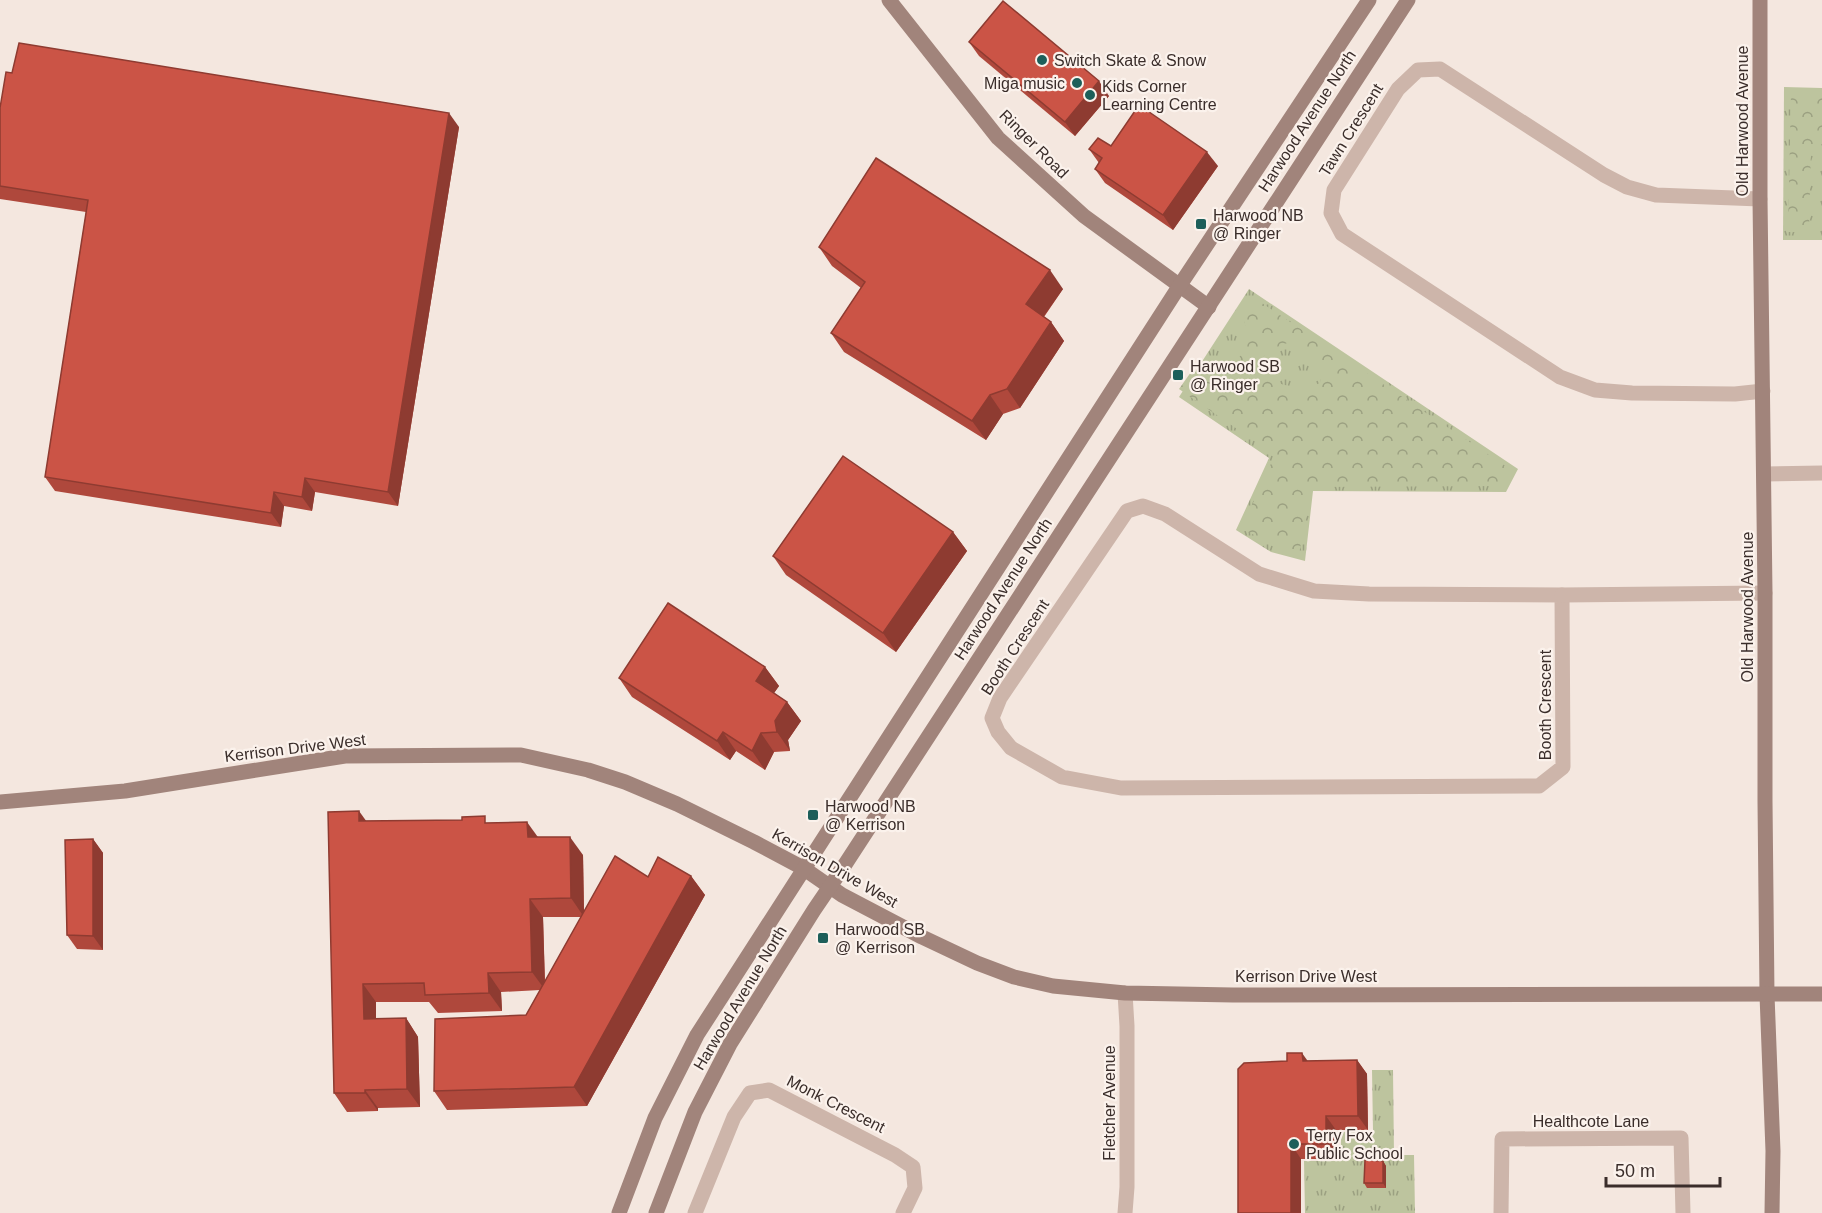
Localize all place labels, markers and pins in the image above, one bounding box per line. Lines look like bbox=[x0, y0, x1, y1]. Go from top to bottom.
place label: Switch Skate & Snow bbox=[1054, 52, 1207, 69]
marker: Switch Skate & Snow bbox=[1035, 53, 1049, 67]
place label: Miga music bbox=[984, 75, 1065, 92]
marker: Miga music bbox=[1070, 76, 1084, 90]
place label: Kids Corner Learning Centre bbox=[1102, 78, 1217, 113]
marker: Kids Corner Learning Centre bbox=[1083, 88, 1097, 102]
place label: Harwood NB @ Ringer bbox=[1213, 207, 1304, 242]
marker: Harwood NB @ Ringer bbox=[1194, 217, 1208, 231]
place label: Harwood SB @ Ringer bbox=[1190, 358, 1280, 393]
marker: Harwood SB @ Ringer bbox=[1171, 368, 1185, 382]
place label: Harwood NB @ Kerrison bbox=[825, 798, 916, 833]
marker: Harwood NB @ Kerrison bbox=[806, 808, 820, 822]
place label: Harwood SB @ Kerrison bbox=[835, 921, 925, 956]
marker: Harwood SB @ Kerrison bbox=[816, 931, 830, 945]
place label: Terry Fox Public School bbox=[1306, 1127, 1403, 1162]
marker: Terry Fox Public School bbox=[1287, 1137, 1301, 1151]

